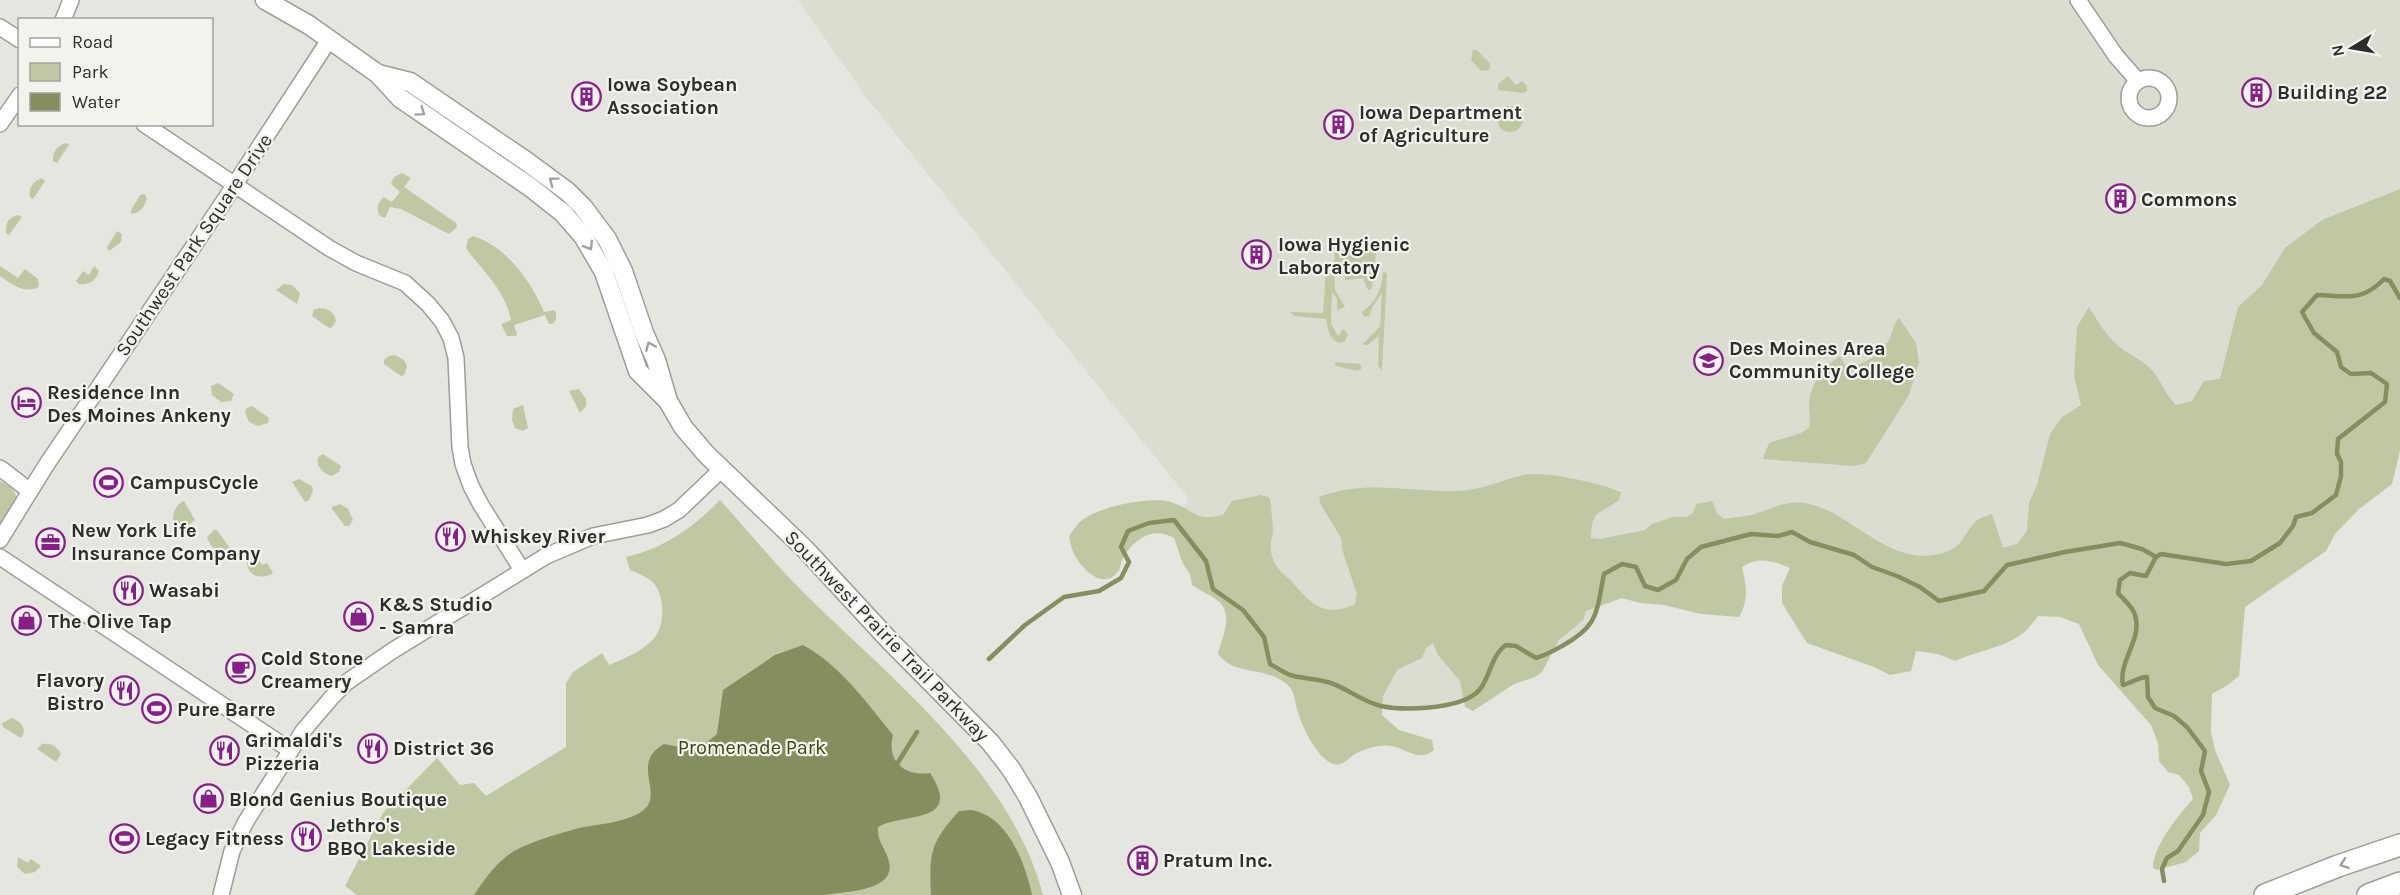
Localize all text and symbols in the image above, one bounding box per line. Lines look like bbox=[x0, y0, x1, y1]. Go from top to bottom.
legend bbox=[18, 18, 213, 126]
north arrow bbox=[2322, 18, 2382, 78]
text: Road bbox=[72, 31, 113, 53]
text: N bbox=[2327, 43, 2348, 58]
text: Park bbox=[72, 61, 109, 83]
place label: Iowa Soybean Association bbox=[607, 73, 738, 119]
building icon: Building 22 bbox=[2240, 76, 2272, 108]
building icon: Iowa Soybean Association bbox=[570, 80, 602, 112]
place label: Building 22 bbox=[2277, 81, 2387, 104]
text: Water bbox=[72, 91, 120, 113]
place label: Iowa Department of Agriculture bbox=[1359, 101, 1522, 147]
one-way arrow bbox=[415, 105, 426, 116]
building icon: Iowa Department of Agriculture bbox=[1322, 108, 1354, 140]
street label: Southwest Park Square Drive bbox=[111, 129, 277, 361]
one-way arrow bbox=[549, 177, 560, 188]
building icon: Commons bbox=[2104, 183, 2136, 215]
place label: Commons bbox=[2141, 188, 2237, 211]
place label: Iowa Hygienic Laboratory bbox=[1278, 233, 1410, 279]
building icon: Iowa Hygienic Laboratory bbox=[1241, 239, 1273, 271]
one-way arrow bbox=[582, 240, 594, 250]
place label: Des Moines Area Community College bbox=[1729, 337, 1915, 383]
one-way arrow bbox=[645, 341, 657, 352]
school or university icon: Des Moines Area Community College bbox=[1692, 344, 1724, 376]
place label: Residence Inn Des Moines Ankeny bbox=[47, 381, 231, 427]
hotel icon: Residence Inn Des Moines Ankeny bbox=[10, 387, 42, 419]
sports icon: CampusCycle bbox=[93, 466, 125, 498]
place label: CampusCycle bbox=[130, 471, 259, 494]
place label: New York Life Insurance Company bbox=[71, 519, 260, 565]
restaurant icon: Whiskey River bbox=[434, 520, 466, 552]
place label: Whiskey River bbox=[471, 525, 605, 548]
office icon: New York Life Insurance Company bbox=[34, 526, 66, 558]
street label: Southwest Prairie Trail Parkway bbox=[780, 526, 994, 746]
restaurant icon: Wasabi bbox=[112, 574, 144, 606]
place label: Wasabi bbox=[149, 579, 220, 602]
place label: K&S Studio - Samra bbox=[379, 593, 493, 639]
shop icon: K&S Studio - Samra bbox=[342, 600, 374, 632]
shop icon: The Olive Tap bbox=[11, 605, 43, 637]
place label: The Olive Tap bbox=[48, 610, 172, 633]
place label: Cold Stone Creamery bbox=[261, 647, 363, 693]
cafe icon: Cold Stone Creamery bbox=[224, 653, 256, 685]
place label: Flavory Bistro bbox=[36, 669, 104, 715]
restaurant icon: Flavory Bistro bbox=[109, 675, 141, 707]
sports icon: Pure Barre bbox=[140, 693, 172, 725]
place label: Pure Barre bbox=[177, 698, 276, 721]
place label: Grimaldi's Pizzeria bbox=[245, 729, 343, 775]
restaurant icon: District 36 bbox=[356, 732, 388, 764]
restaurant icon: Grimaldi's Pizzeria bbox=[208, 735, 240, 767]
park label: Promenade Park bbox=[678, 736, 826, 759]
place label: District 36 bbox=[393, 737, 494, 760]
shop icon: Blond Genius Boutique bbox=[192, 783, 224, 815]
place label: Blond Genius Boutique bbox=[229, 788, 447, 811]
place label: Jethro's BBQ Lakeside bbox=[327, 814, 456, 860]
restaurant icon: Jethro's BBQ Lakeside bbox=[290, 820, 322, 852]
sports icon: Legacy Fitness bbox=[108, 822, 140, 854]
place label: Legacy Fitness bbox=[145, 827, 284, 850]
building icon: Pratum Inc. bbox=[1126, 844, 1158, 876]
place label: Pratum Inc. bbox=[1163, 849, 1272, 872]
one-way arrow bbox=[2340, 856, 2350, 869]

